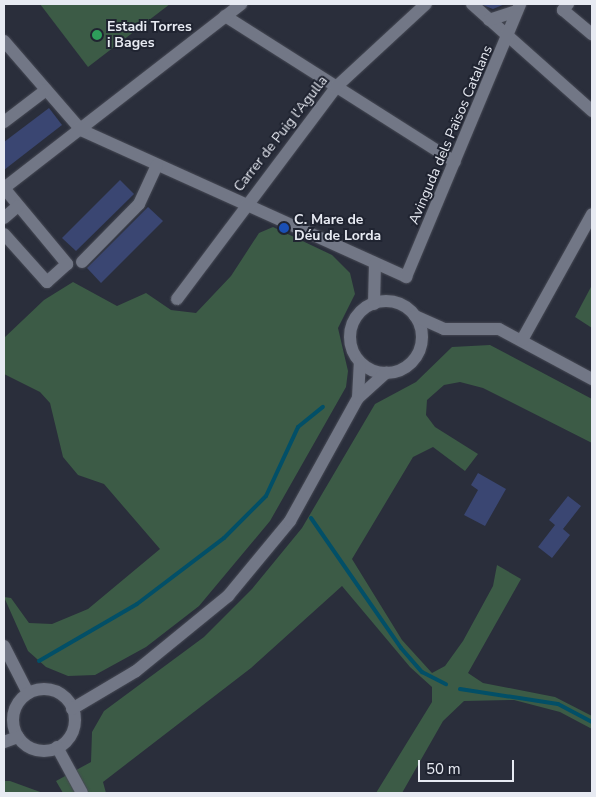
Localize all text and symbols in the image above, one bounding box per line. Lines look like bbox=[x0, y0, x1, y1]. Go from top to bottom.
place label: Estadi Torres i Bages bbox=[107, 19, 192, 52]
marker: Estadi Torres i Bages bbox=[91, 29, 103, 41]
street label: Avinguda dels Països Catalans bbox=[406, 43, 496, 227]
street label: Carrer de Puig l'Agulla bbox=[231, 73, 331, 195]
place label: C. Mare de Déu de Lorda bbox=[294, 212, 381, 244]
marker: C. Mare de Déu de Lorda bbox=[278, 222, 290, 234]
scale bar bbox=[421, 750, 517, 782]
text: 50 m bbox=[426, 759, 461, 779]

